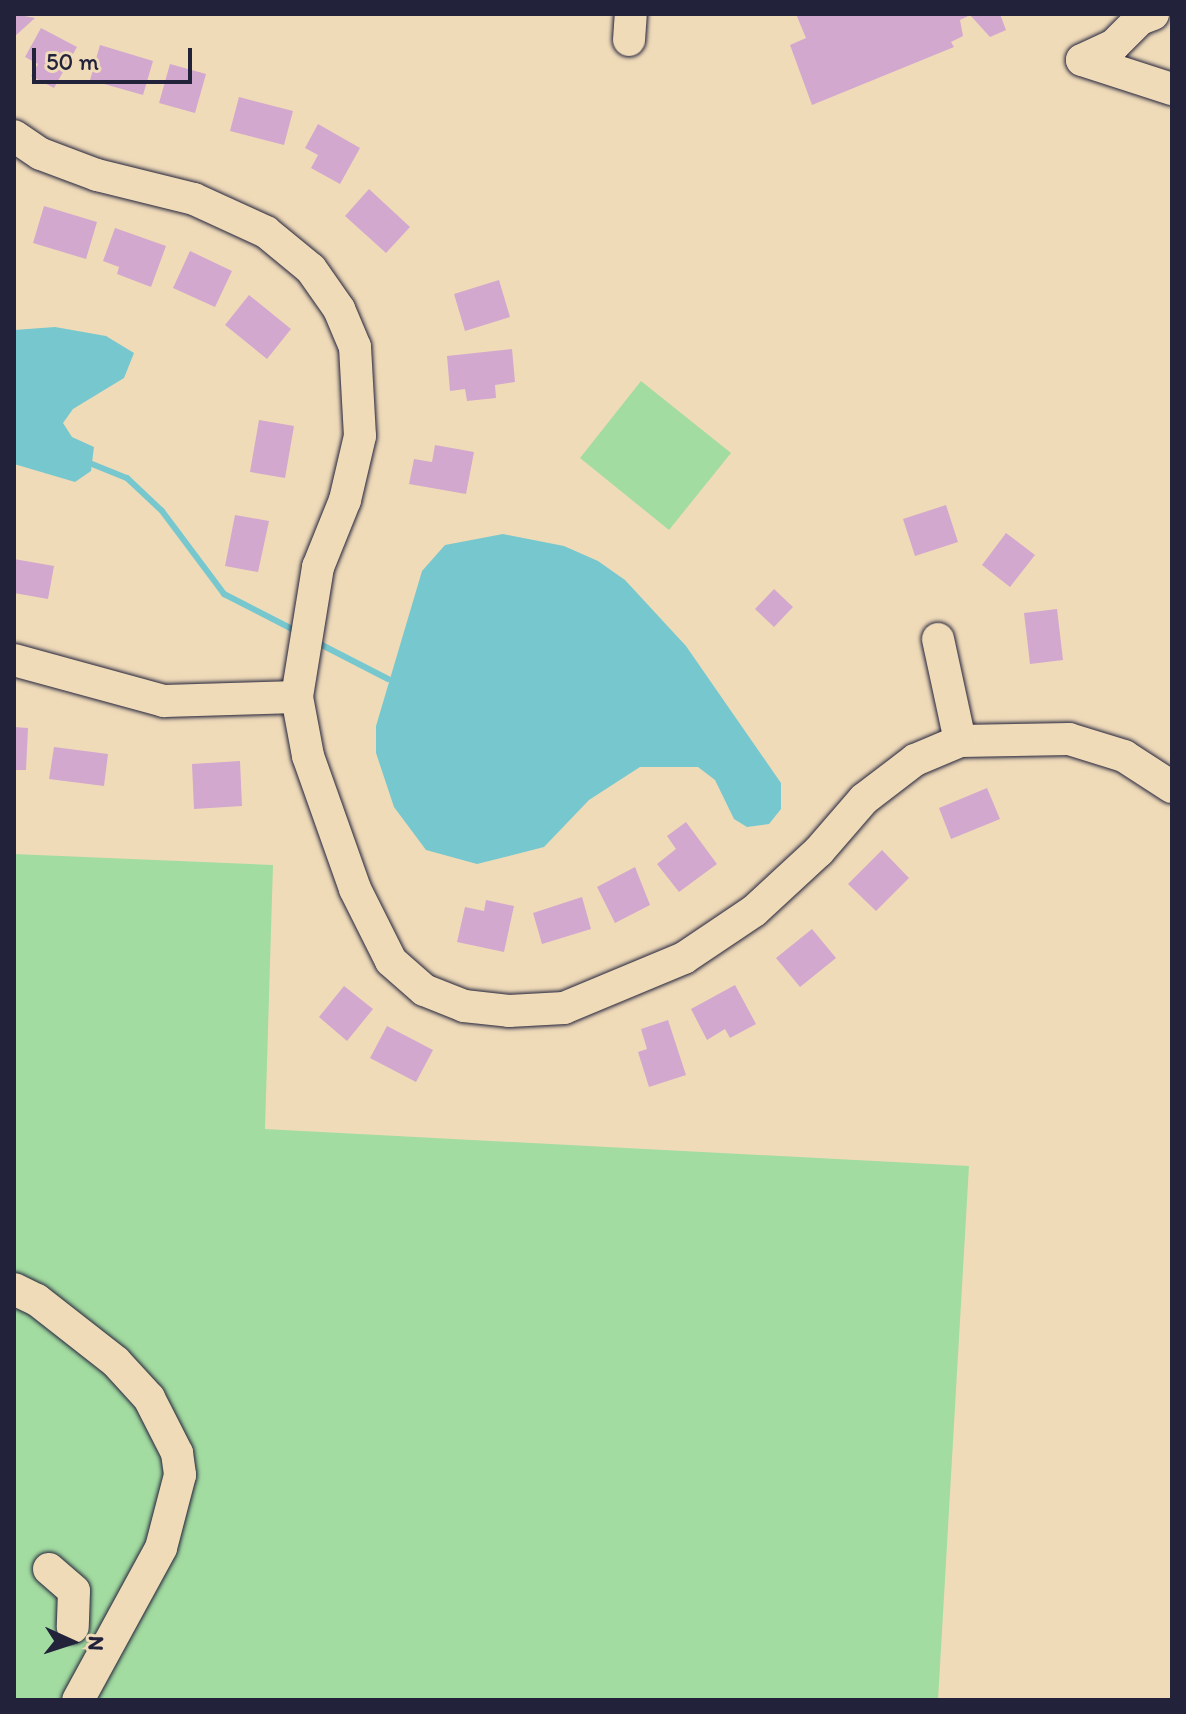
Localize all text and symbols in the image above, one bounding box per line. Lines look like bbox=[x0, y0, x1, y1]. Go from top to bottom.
scale bar bbox=[36, 32, 196, 82]
text: 50 m bbox=[46, 47, 99, 76]
north arrow bbox=[32, 1602, 112, 1682]
text: N bbox=[83, 1635, 110, 1651]

